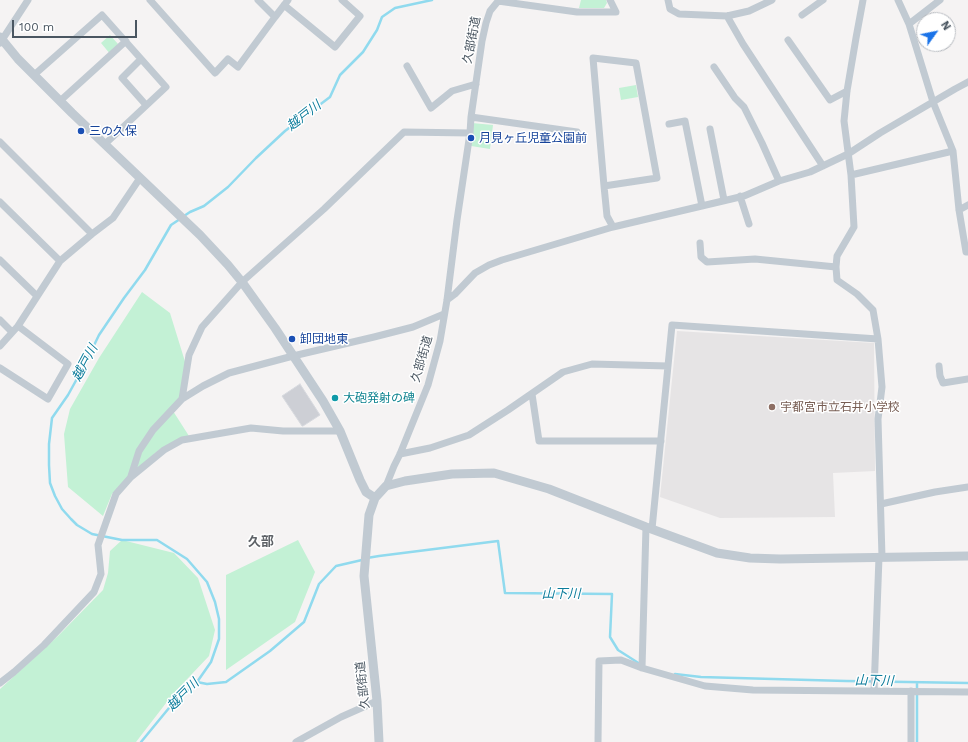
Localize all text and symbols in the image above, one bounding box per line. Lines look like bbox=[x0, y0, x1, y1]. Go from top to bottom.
scale bar bbox=[14, 12, 139, 38]
north arrow bbox=[916, 12, 956, 52]
street label: 久部街道 bbox=[460, 15, 484, 65]
text: N bbox=[938, 19, 953, 33]
text: 100 m bbox=[19, 20, 54, 34]
water label: 越戸川 bbox=[284, 98, 324, 134]
place label: 三の久保 bbox=[89, 124, 137, 138]
marker: 三の久保 bbox=[76, 126, 86, 136]
place label: 月見ヶ丘児童公園前 bbox=[479, 131, 587, 145]
marker: 月見ヶ丘児童公園前 bbox=[466, 133, 476, 143]
place label: 卸団地東 bbox=[300, 332, 348, 346]
marker: 卸団地東 bbox=[287, 334, 297, 344]
street label: 久部街道 bbox=[408, 334, 436, 384]
water label: 越戸川 bbox=[69, 342, 101, 384]
place label: 大砲発射の碑 bbox=[343, 391, 415, 405]
marker: 大砲発射の碑 bbox=[330, 393, 340, 403]
place label: 宇都宮市立石井小学校 bbox=[780, 400, 900, 414]
marker: 宇都宮市立石井小学校 bbox=[767, 402, 777, 412]
district label: 久部 bbox=[248, 534, 274, 550]
water label: 山下川 bbox=[542, 586, 580, 602]
street label: 久部街道 bbox=[353, 660, 373, 710]
water label: 山下川 bbox=[854, 673, 894, 689]
water label: 越戸川 bbox=[164, 676, 202, 714]

